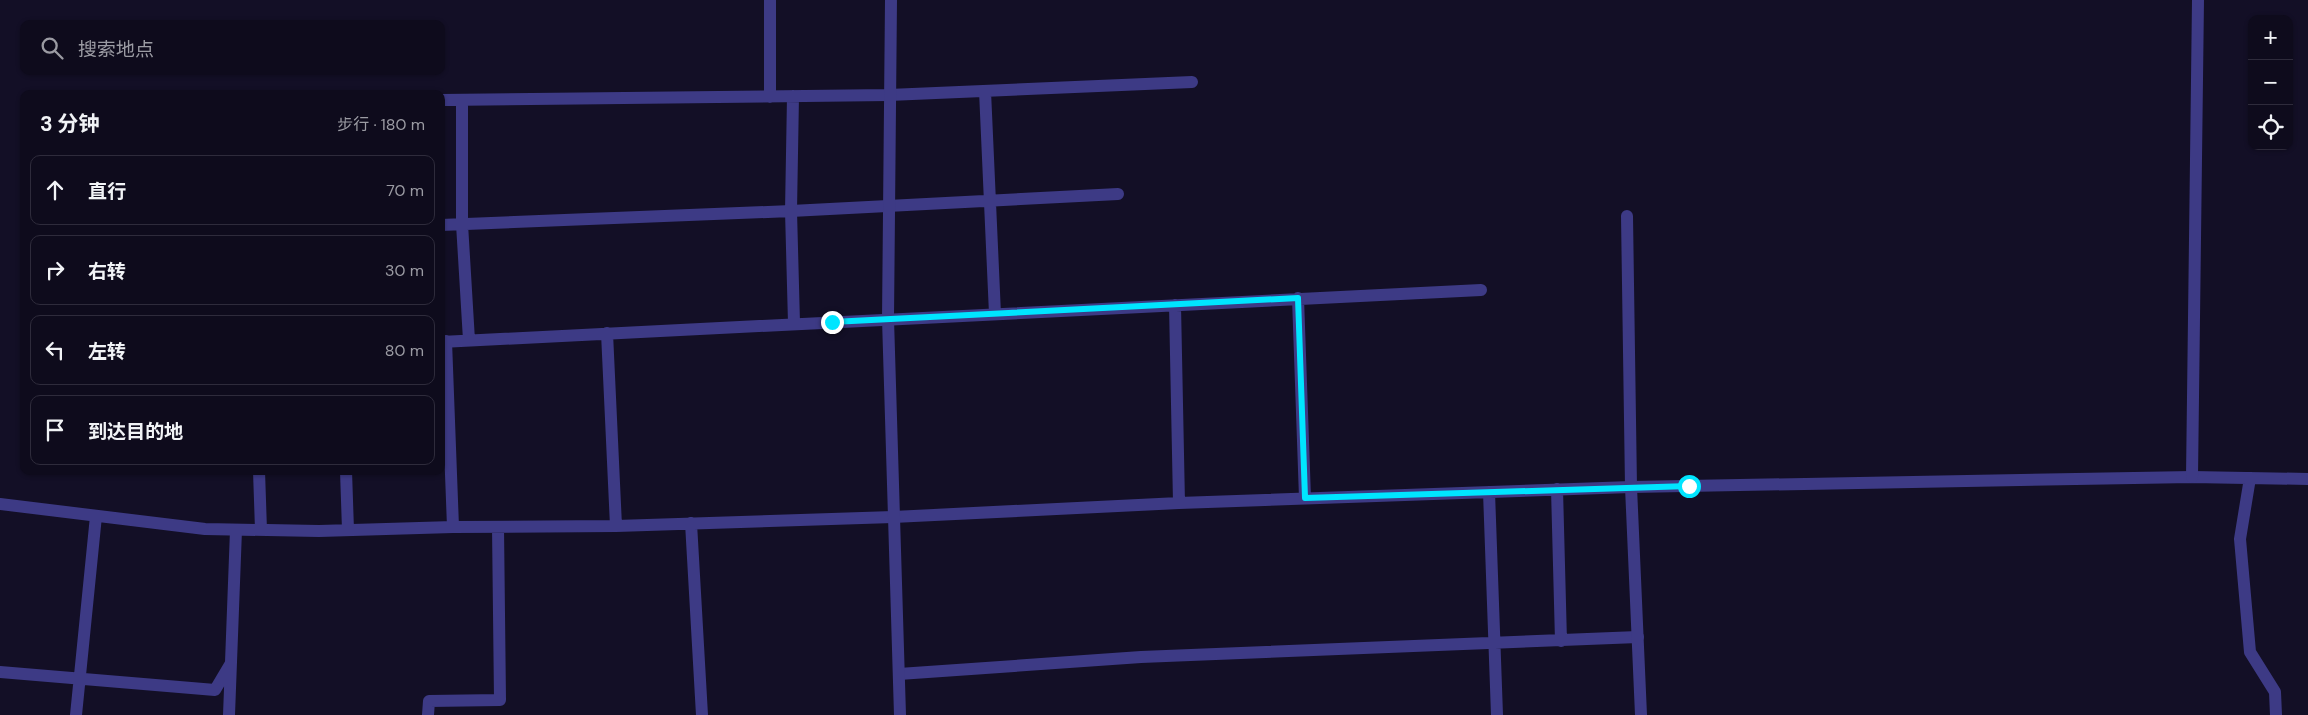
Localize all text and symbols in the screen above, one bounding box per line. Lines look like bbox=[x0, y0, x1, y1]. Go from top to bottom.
map controls bbox=[2248, 15, 2293, 150]
button: + bbox=[2248, 15, 2293, 60]
search box bbox=[20, 20, 445, 75]
icon: search bbox=[38, 34, 66, 62]
text: 搜索地点 bbox=[78, 37, 154, 62]
button: − bbox=[2248, 60, 2293, 105]
button: locate bbox=[2248, 105, 2293, 150]
text: 3 分钟 bbox=[40, 110, 100, 138]
text: 步行 · 180 m bbox=[337, 114, 425, 135]
icon: ahead bbox=[41, 176, 69, 204]
text: 直行 bbox=[88, 179, 126, 204]
text: 70 m bbox=[386, 180, 424, 201]
icon: right bbox=[41, 256, 69, 284]
text: 右转 bbox=[88, 259, 126, 284]
text: 30 m bbox=[385, 260, 424, 281]
route end bbox=[821, 311, 844, 334]
icon: left bbox=[41, 336, 69, 364]
text: 左转 bbox=[88, 339, 126, 364]
text: 80 m bbox=[385, 340, 424, 361]
icon: arrive bbox=[41, 416, 69, 444]
text: 到达目的地 bbox=[88, 419, 183, 444]
route start bbox=[1678, 475, 1701, 498]

